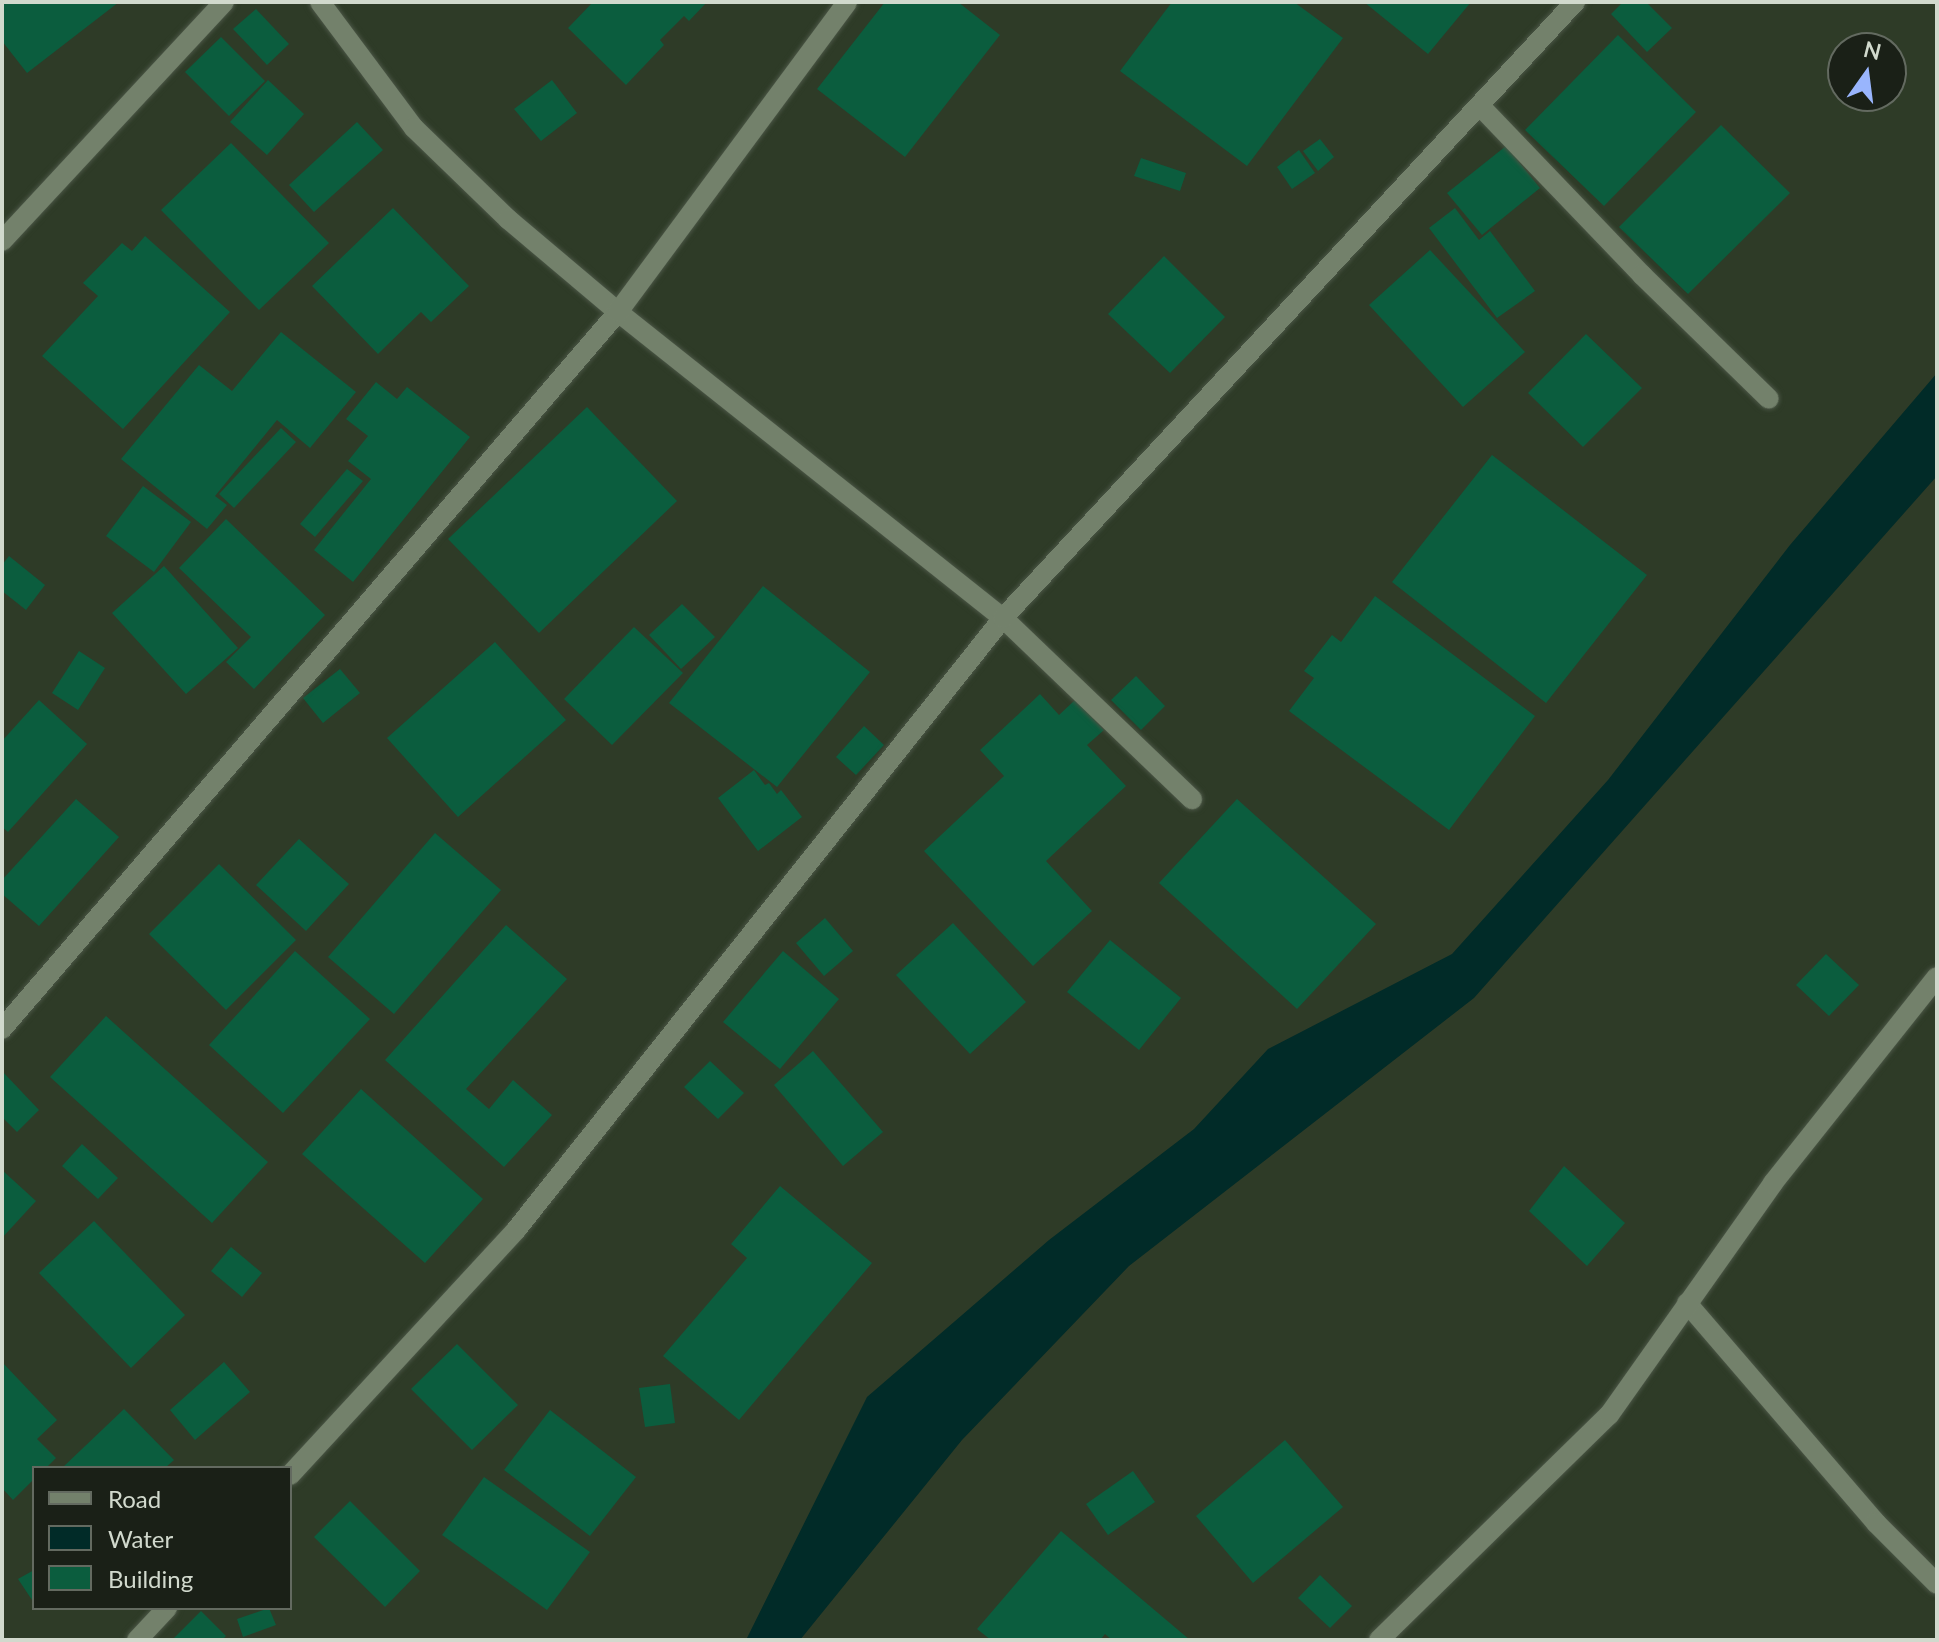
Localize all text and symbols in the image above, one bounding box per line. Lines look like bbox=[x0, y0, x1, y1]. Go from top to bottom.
north arrow bbox=[1827, 32, 1907, 112]
text: N bbox=[1861, 35, 1884, 65]
legend bbox=[32, 1466, 292, 1610]
text: Road bbox=[108, 1484, 161, 1513]
text: Water bbox=[108, 1524, 173, 1553]
text: Building bbox=[108, 1564, 193, 1593]

